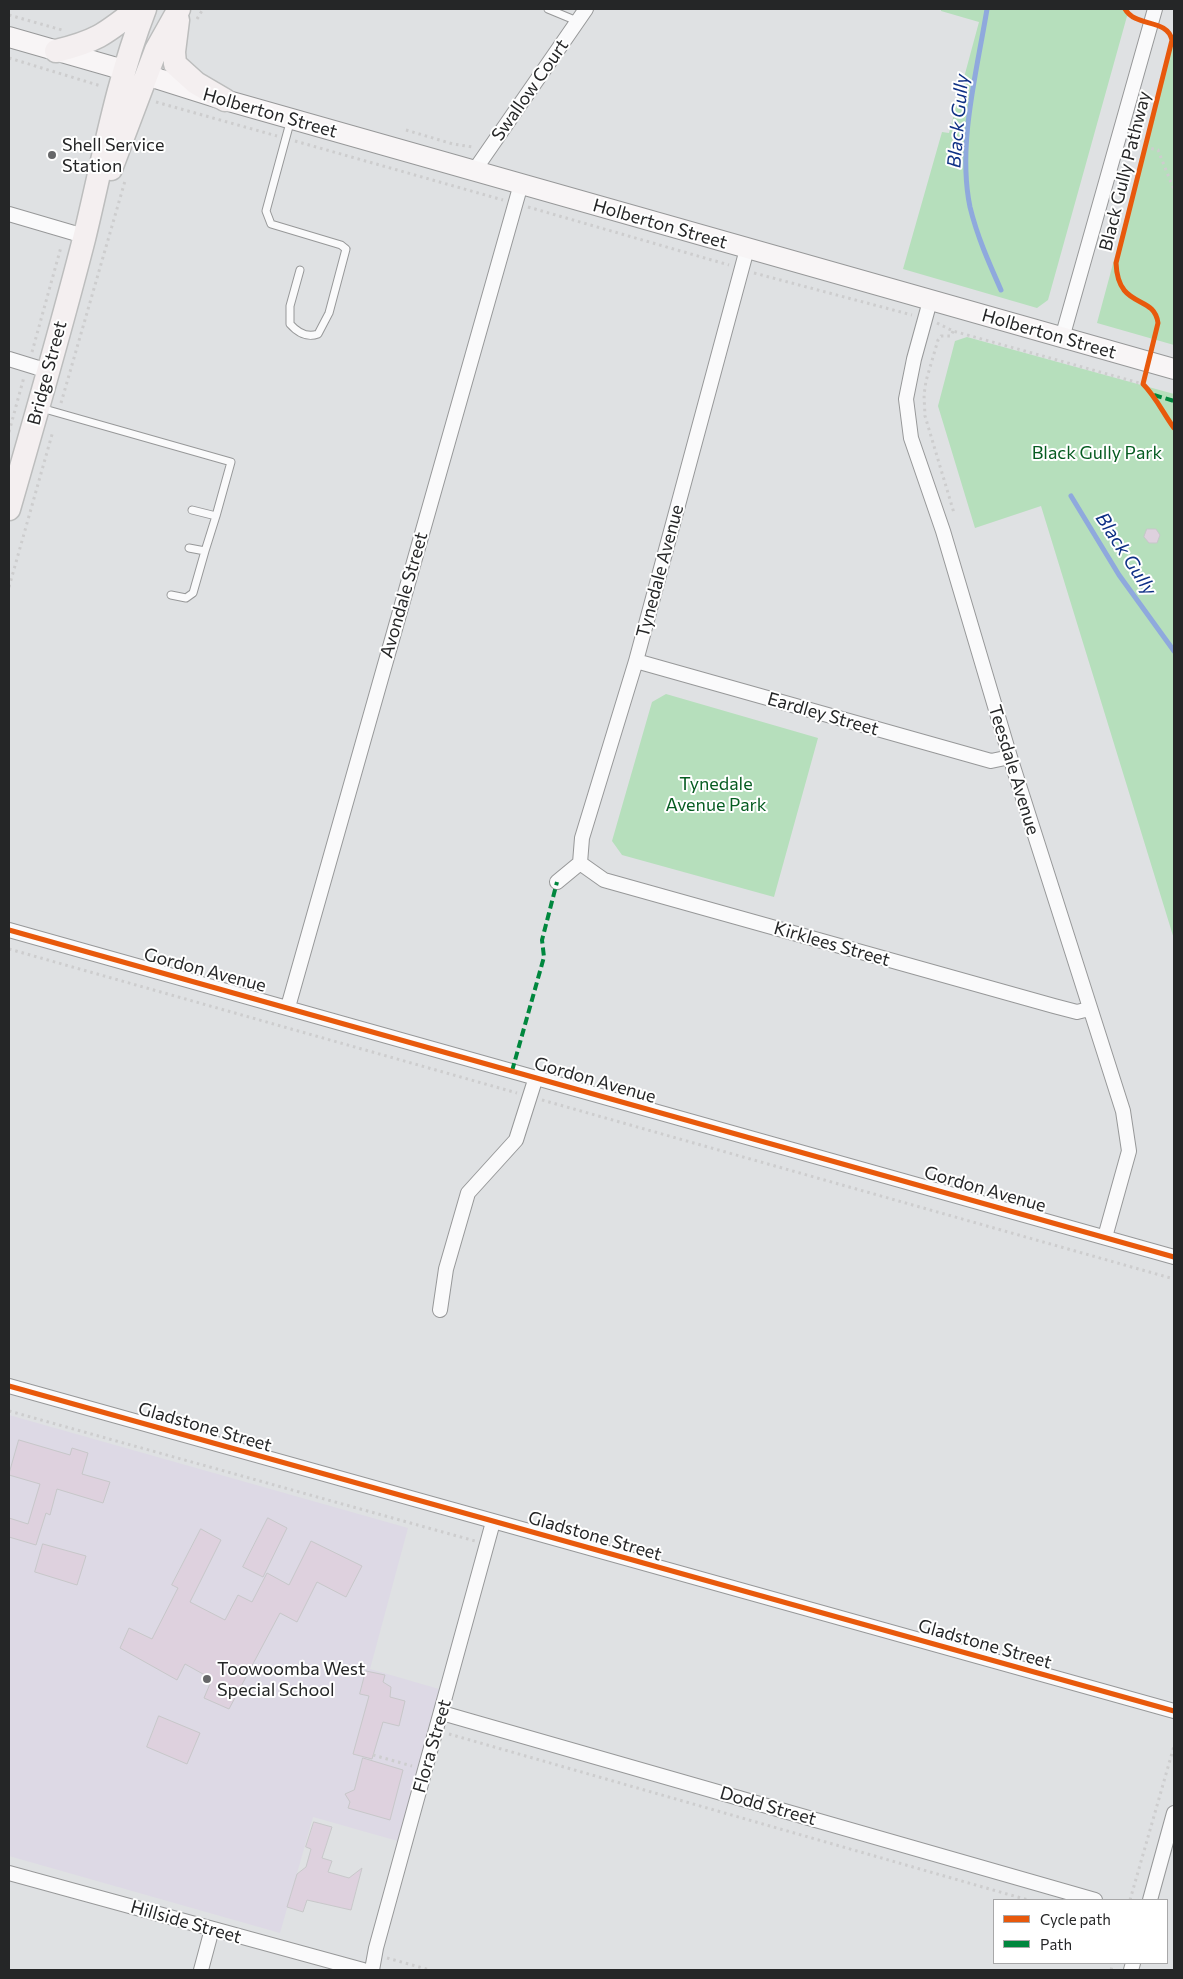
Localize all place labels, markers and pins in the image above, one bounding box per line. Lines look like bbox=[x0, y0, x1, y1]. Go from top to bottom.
place label: Shell Service Station bbox=[62, 134, 164, 176]
marker: Shell Service Station bbox=[46, 149, 58, 161]
place label: Toowoomba West Special School bbox=[217, 1658, 365, 1700]
marker: Toowoomba West Special School bbox=[201, 1673, 213, 1685]

